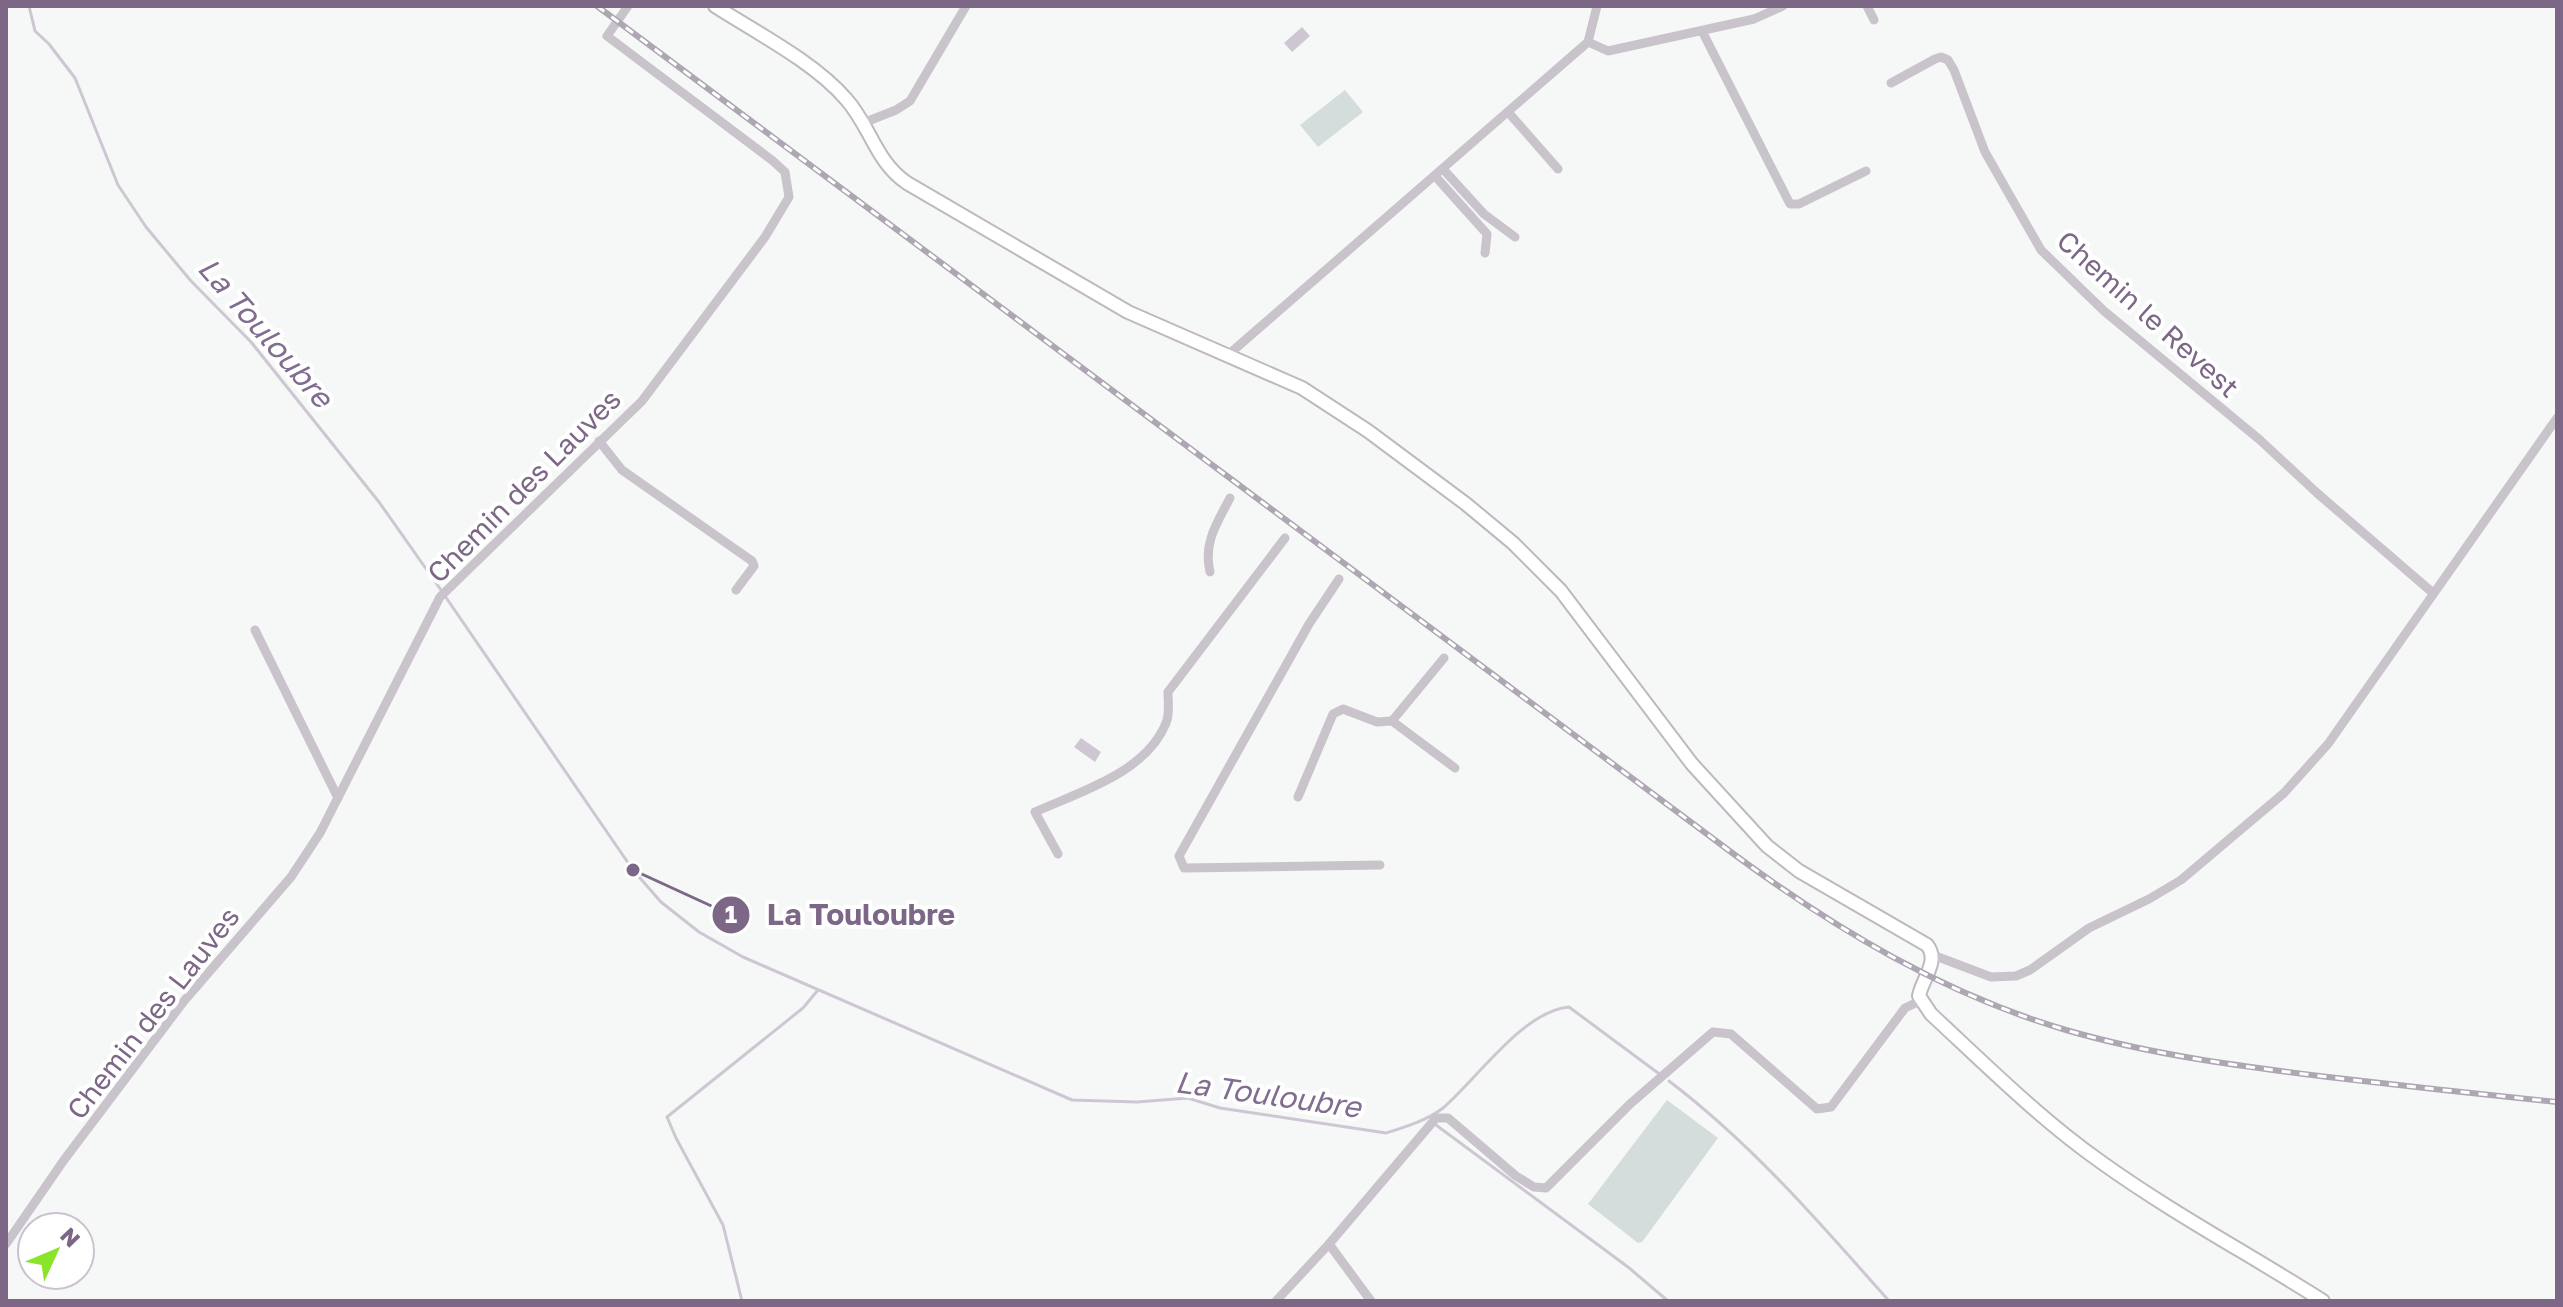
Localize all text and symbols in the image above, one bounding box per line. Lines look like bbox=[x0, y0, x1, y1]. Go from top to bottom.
street label: Chemin le Revest bbox=[2051, 223, 2246, 404]
water label: La Touloubre bbox=[191, 250, 342, 417]
street label: Chemin des Lauves bbox=[420, 382, 627, 589]
callout: La Touloubre bbox=[711, 888, 972, 942]
text: La Touloubre bbox=[767, 896, 955, 932]
text: 1 bbox=[725, 899, 737, 928]
street label: Chemin des Lauves bbox=[60, 900, 245, 1125]
water label: La Touloubre bbox=[1173, 1063, 1366, 1125]
north arrow bbox=[16, 1211, 96, 1291]
text: N bbox=[55, 1221, 86, 1252]

